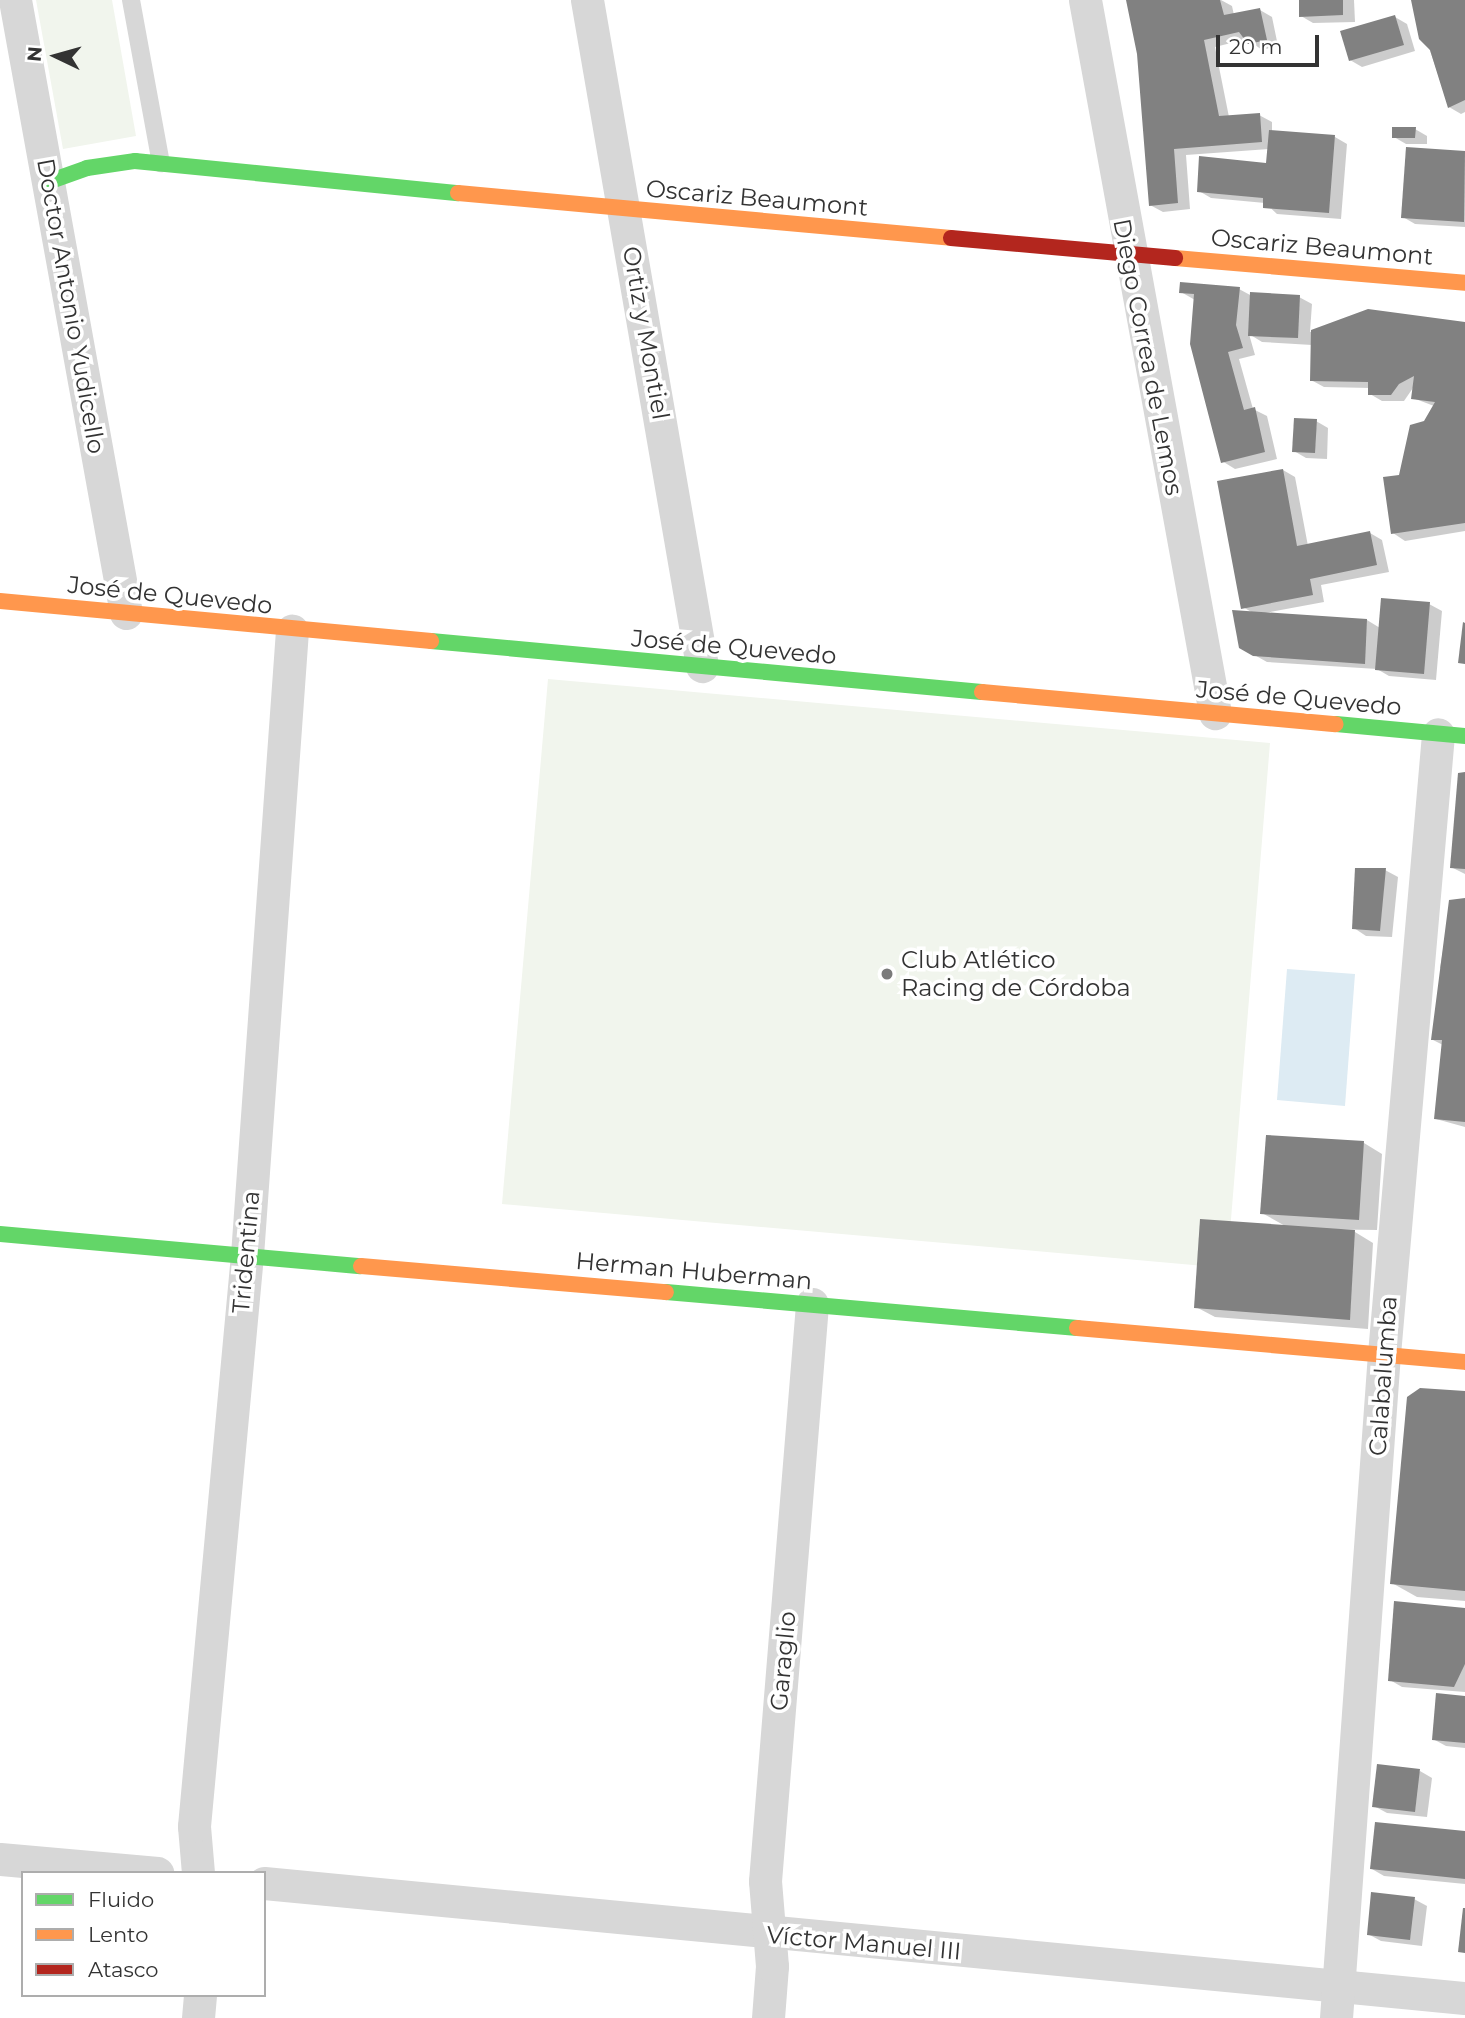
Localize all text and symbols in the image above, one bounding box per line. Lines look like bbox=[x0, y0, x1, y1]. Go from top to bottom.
north arrow bbox=[21, 21, 91, 91]
scale bar bbox=[1220, 21, 1323, 65]
text: 20 m bbox=[1229, 34, 1283, 59]
text: N bbox=[22, 45, 47, 63]
street label: Doctor Antonio Yudicello bbox=[31, 156, 111, 456]
street label: Oscariz Beaumont bbox=[645, 174, 869, 222]
street label: Diego Correa de Lemos bbox=[1107, 216, 1189, 498]
street label: Oscariz Beaumont bbox=[1210, 223, 1434, 271]
street label: Ortiz y Montiel bbox=[617, 244, 675, 422]
street label: José de Quevedo bbox=[66, 570, 274, 620]
street label: José de Quevedo bbox=[630, 624, 838, 670]
street label: José de Quevedo bbox=[1195, 675, 1403, 721]
place label: Club Atlético Racing de Córdoba bbox=[901, 946, 1131, 1002]
marker: Club Atlético Racing de Córdoba bbox=[879, 966, 895, 982]
street label: Tridentina bbox=[226, 1190, 266, 1314]
street label: Herman Huberman bbox=[575, 1246, 813, 1296]
street label: Calabalumba bbox=[1363, 1295, 1403, 1457]
street label: Garaglio bbox=[764, 1610, 802, 1712]
legend bbox=[21, 1871, 266, 1997]
text: Fluido bbox=[88, 1887, 154, 1912]
street label: Víctor Manuel III bbox=[766, 1920, 962, 1966]
text: Lento bbox=[88, 1922, 148, 1947]
text: Atasco bbox=[88, 1957, 159, 1982]

